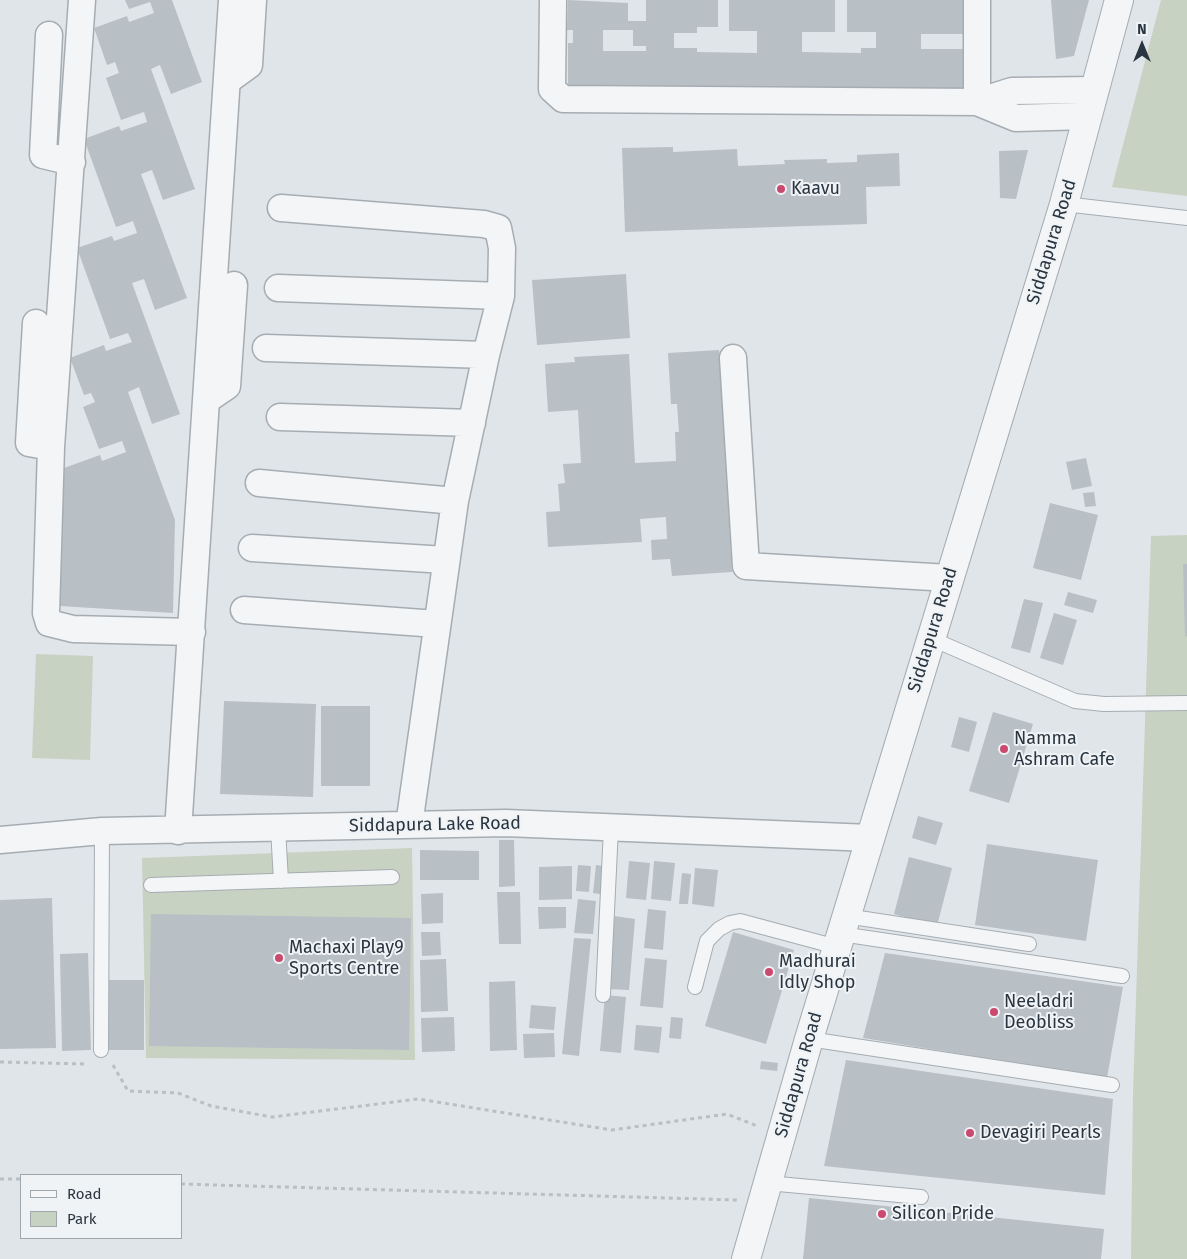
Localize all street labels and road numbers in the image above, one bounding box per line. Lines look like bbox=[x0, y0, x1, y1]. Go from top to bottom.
street label: Siddapura Road bbox=[1023, 177, 1081, 307]
street label: Siddapura Road bbox=[904, 565, 962, 695]
street label: Siddapura Lake Road bbox=[349, 813, 521, 837]
street label: Siddapura Road bbox=[771, 1010, 827, 1140]

